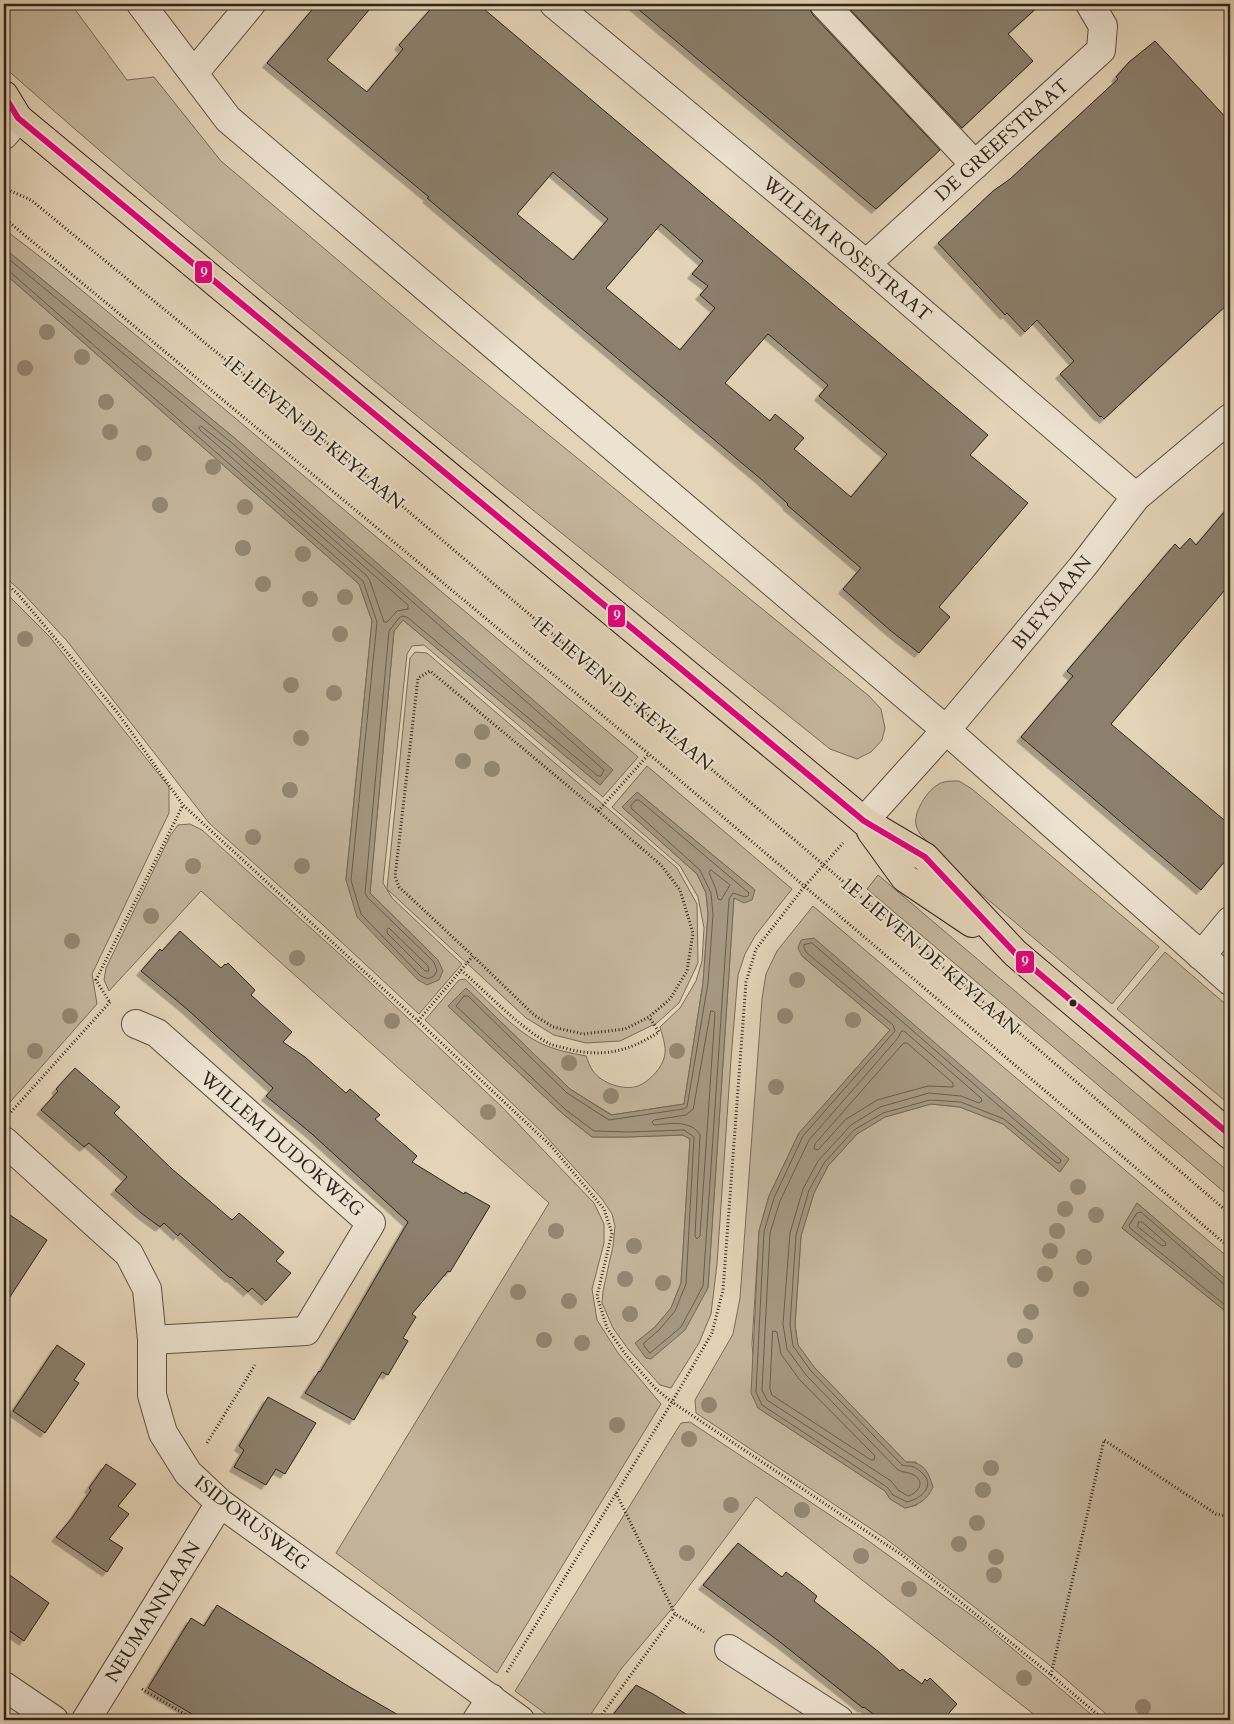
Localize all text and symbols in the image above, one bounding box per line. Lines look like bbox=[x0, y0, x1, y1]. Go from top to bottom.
street label: DE GREEFSTRAAT bbox=[929, 73, 1075, 207]
street label: WILLEM ROSESTRAAT bbox=[756, 170, 937, 328]
line badge: 9 bbox=[194, 260, 213, 284]
text: 9 bbox=[200, 263, 208, 282]
street label: 1E LIEVEN DE KEYLAAN bbox=[216, 348, 410, 516]
street label: BLEYSLAAN bbox=[1006, 550, 1098, 656]
line badge: 9 bbox=[607, 604, 626, 628]
text: 9 bbox=[613, 606, 621, 625]
street label: 1E LIEVEN DE KEYLAAN bbox=[525, 609, 719, 777]
street label: 1E LIEVEN DE KEYLAAN bbox=[835, 871, 1025, 1041]
line badge: 9 bbox=[1015, 950, 1035, 974]
text: 9 bbox=[1021, 952, 1029, 971]
unlabelled marker bbox=[1068, 998, 1078, 1008]
street label: WILLEM DUDOKWEG bbox=[194, 1065, 370, 1223]
street label: ISIDORUSWEG bbox=[189, 1470, 315, 1576]
street label: NEUMANNLAAN bbox=[99, 1536, 207, 1688]

